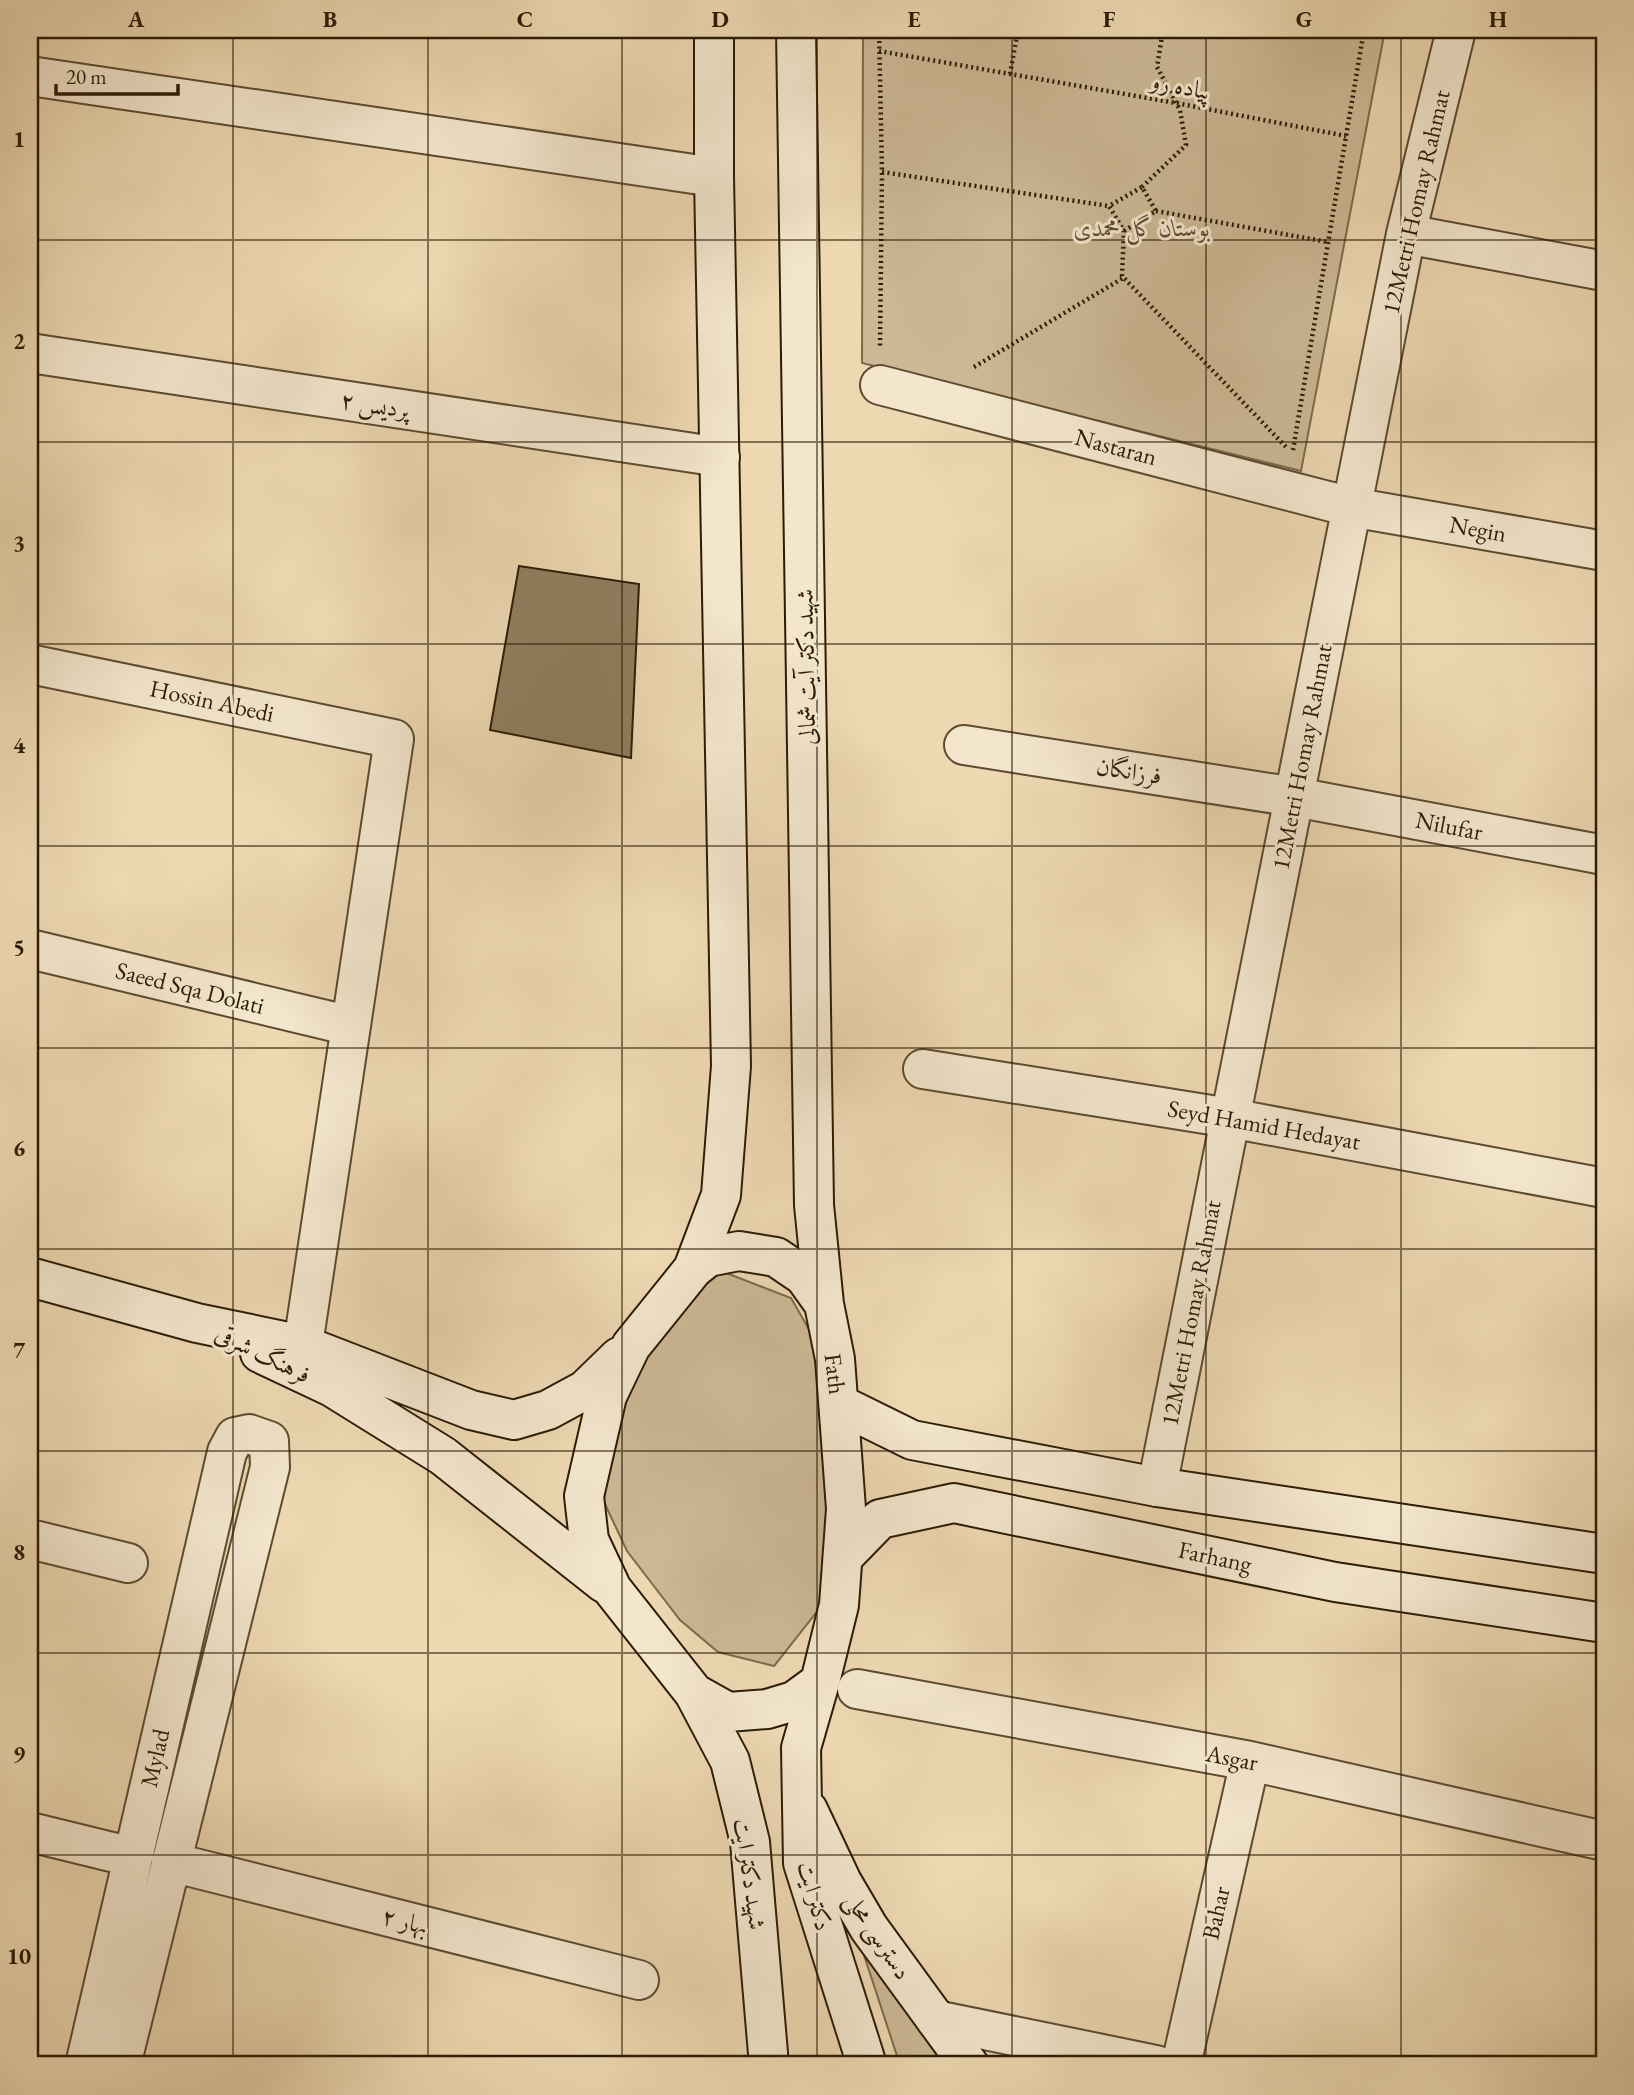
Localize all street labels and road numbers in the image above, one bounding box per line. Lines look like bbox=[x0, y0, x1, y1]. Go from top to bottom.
street label: پیاده رو bbox=[1145, 64, 1214, 108]
street label: 12Metri Homay Rahmat bbox=[1375, 86, 1457, 317]
street label: پردیس ۲ bbox=[338, 384, 414, 427]
street label: Nastaran bbox=[1072, 421, 1161, 472]
street label: Negin bbox=[1447, 508, 1509, 549]
street label: شهید دکتر آیت شمالی bbox=[789, 589, 822, 745]
street label: 12Metri Homay Rahmat bbox=[1264, 641, 1339, 872]
street label: Hossin Abedi bbox=[147, 672, 277, 729]
street label: فرزانگان bbox=[1094, 750, 1164, 791]
street label: Nilufar bbox=[1413, 804, 1485, 847]
street label: Saeed Sqa Dolati bbox=[113, 954, 268, 1021]
street label: Seyd Hamid Hedayat bbox=[1165, 1092, 1363, 1157]
street label: 12Metri Homay Rahmat bbox=[1153, 1197, 1228, 1428]
street label: فرهنگ شرقی bbox=[210, 1317, 316, 1391]
street label: Fath bbox=[818, 1352, 853, 1396]
street label: Farhang bbox=[1176, 1534, 1255, 1580]
street label: Mylad bbox=[133, 1725, 176, 1790]
street label: Asgar bbox=[1202, 1737, 1261, 1778]
street label: شهید دکتر ایت bbox=[727, 1816, 774, 1932]
street label: دکتر ایت bbox=[791, 1858, 840, 1934]
street label: Bahar bbox=[1194, 1883, 1237, 1942]
street label: دسترسی محلی bbox=[836, 1886, 919, 1986]
street label: بهار ۲ bbox=[379, 1900, 432, 1941]

